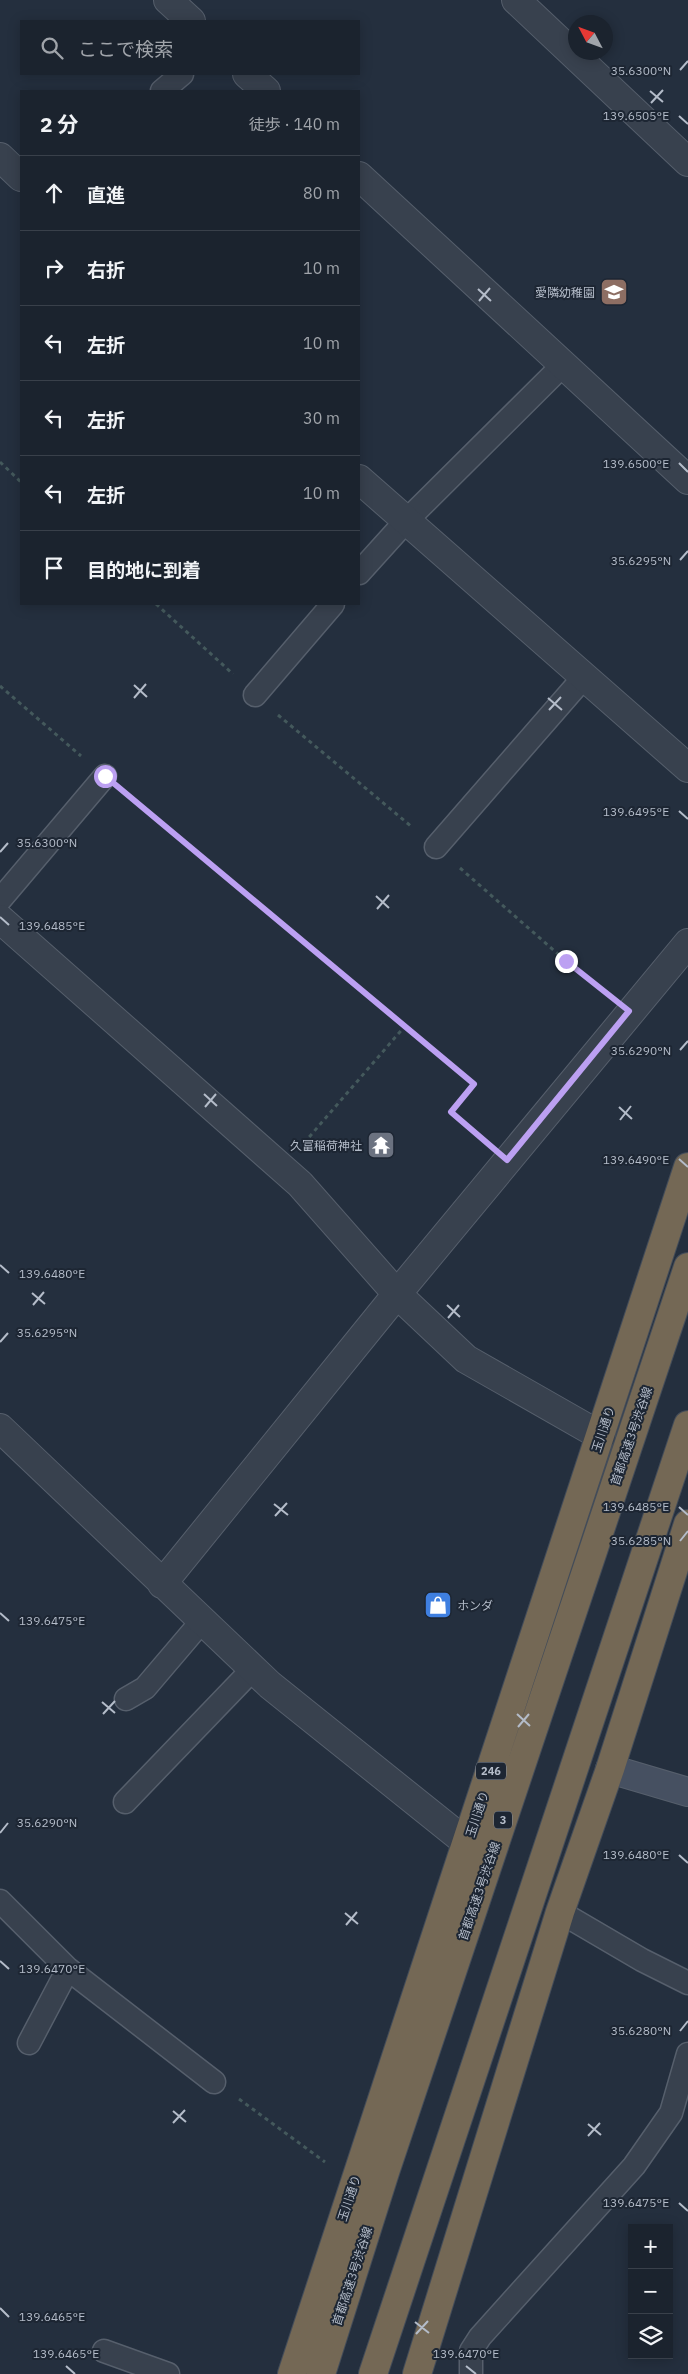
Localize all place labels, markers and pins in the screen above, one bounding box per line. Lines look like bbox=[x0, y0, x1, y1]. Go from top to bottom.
school or university icon: 愛隣幼稚園 bbox=[599, 277, 629, 307]
place label: 愛隣幼稚園 bbox=[535, 285, 595, 300]
temple icon: 久富稲荷神社 bbox=[366, 1130, 396, 1160]
place label: 久富稲荷神社 bbox=[290, 1138, 362, 1153]
shop icon: ホンダ bbox=[423, 1590, 453, 1620]
place label: ホンダ bbox=[457, 1598, 493, 1613]

